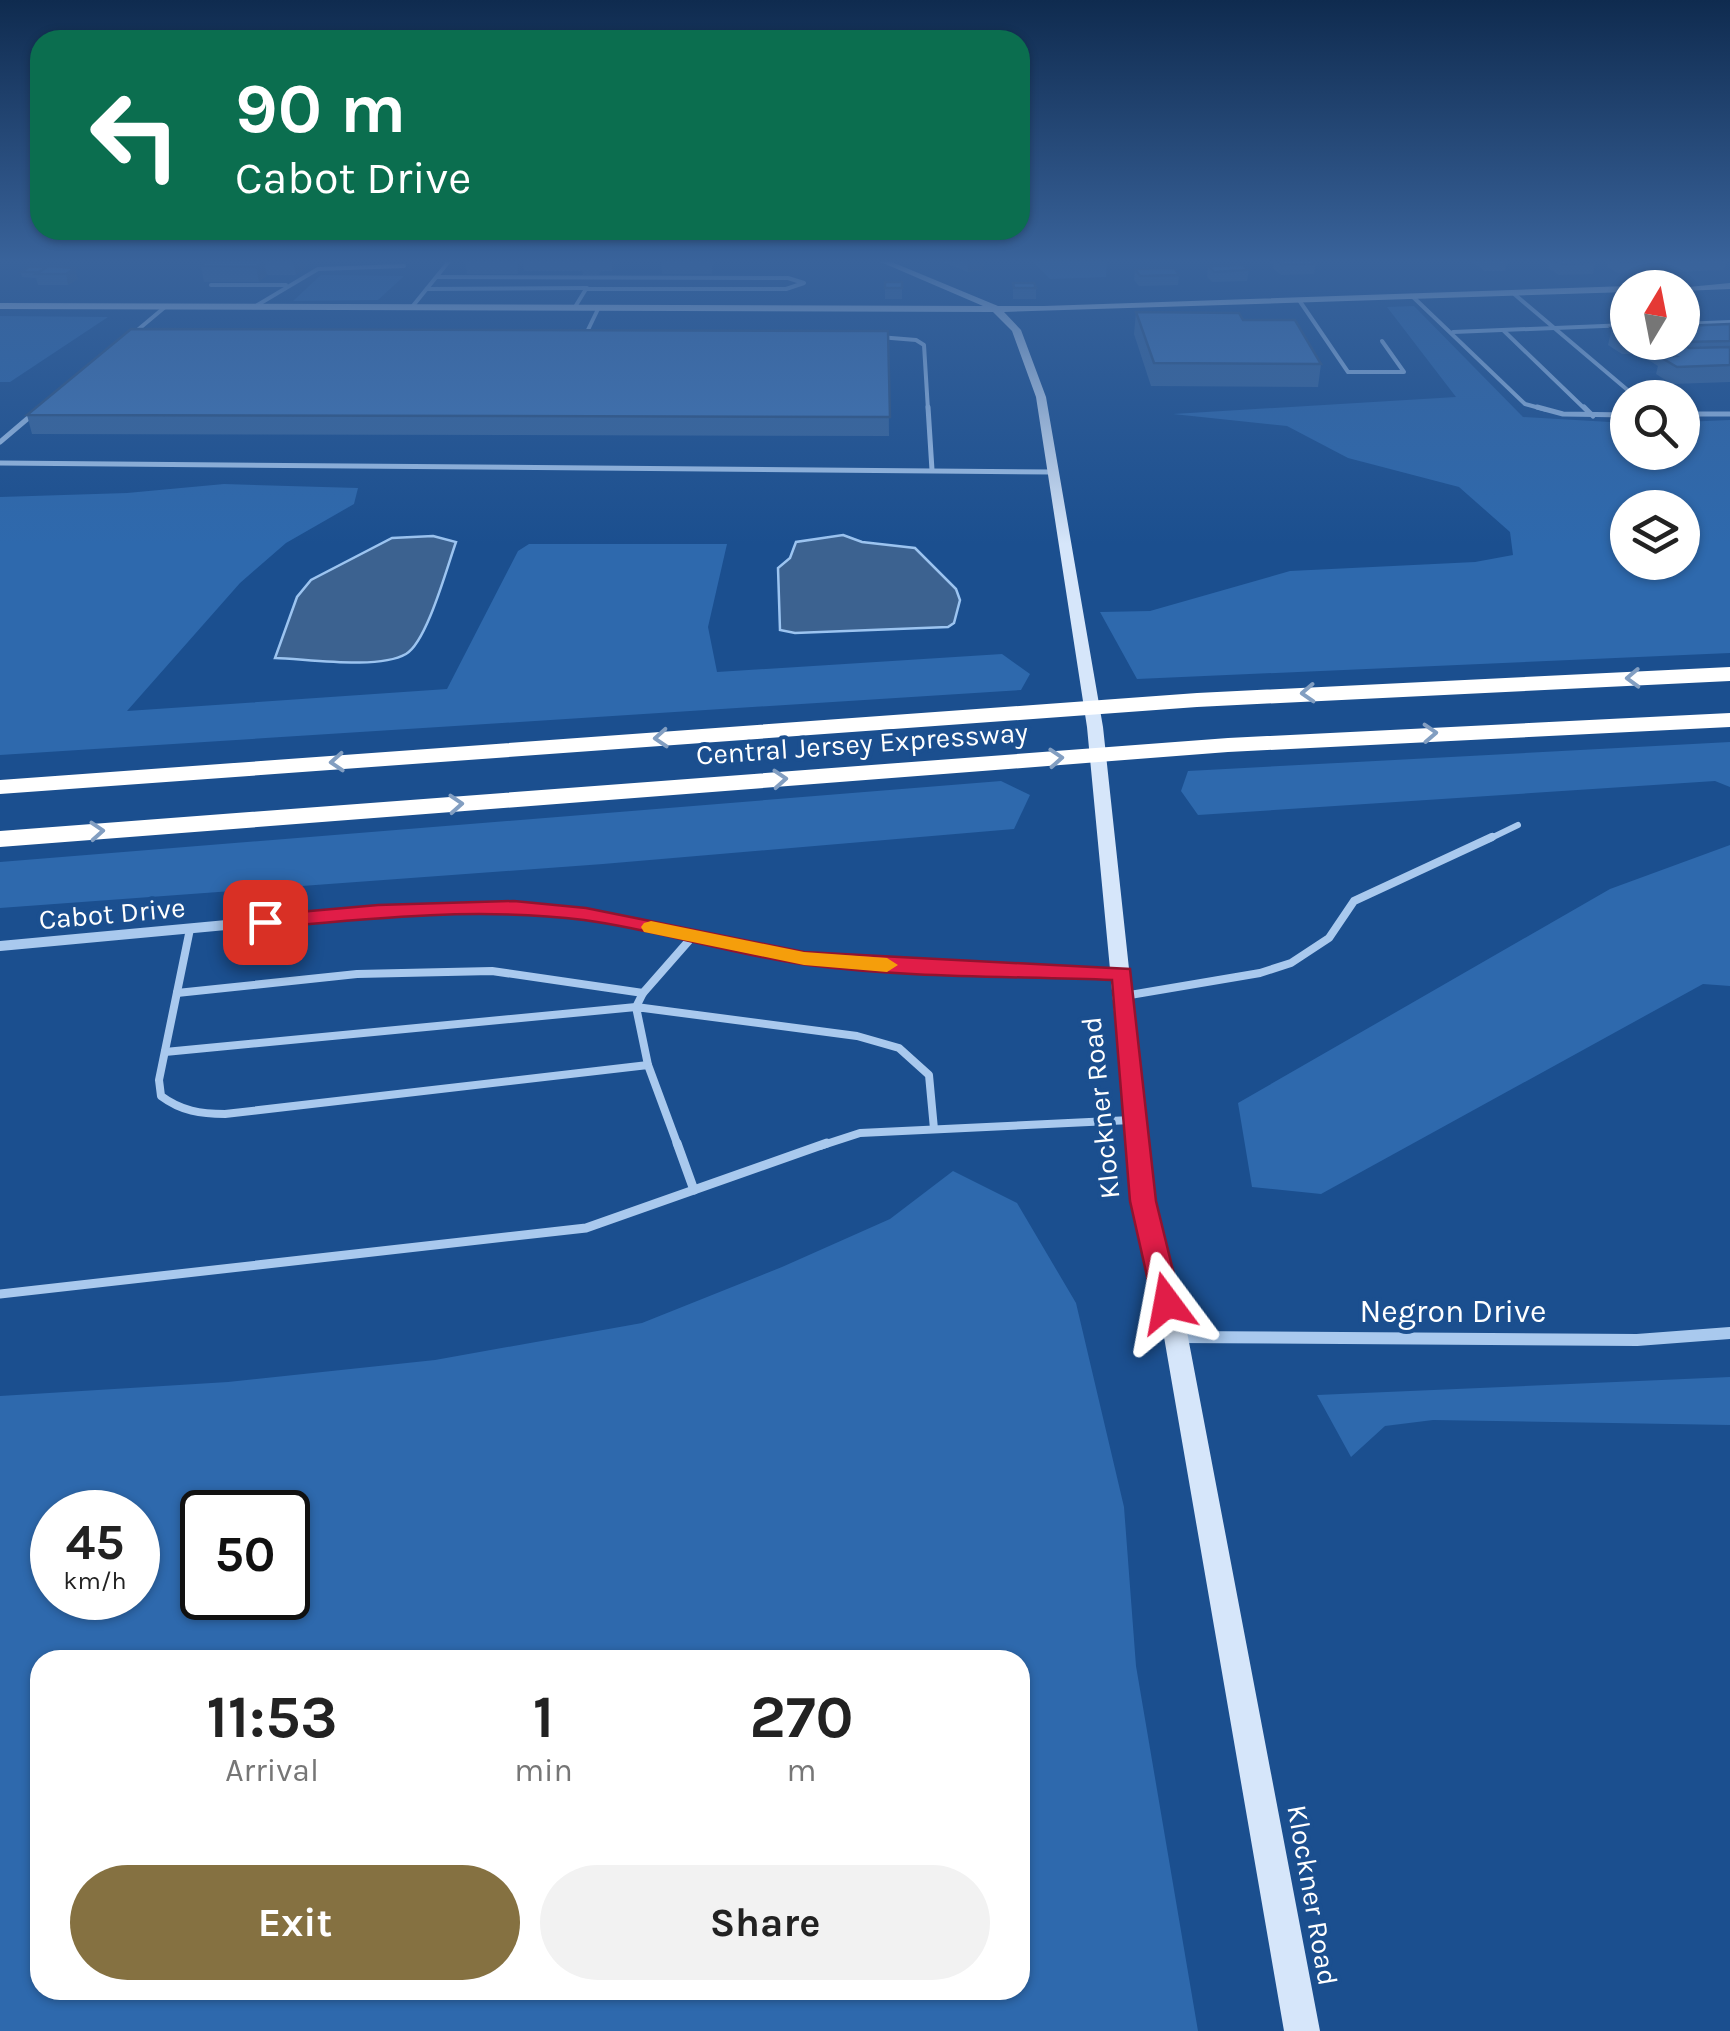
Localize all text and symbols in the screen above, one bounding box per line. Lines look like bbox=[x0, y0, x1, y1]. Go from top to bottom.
text: 90 m bbox=[235, 68, 406, 150]
icon: left bbox=[70, 70, 200, 200]
text: Cabot Drive bbox=[235, 152, 471, 204]
north arrow bbox=[1610, 270, 1700, 360]
map controls bbox=[1610, 270, 1700, 580]
button: search bbox=[1610, 380, 1700, 470]
button: layers bbox=[1610, 490, 1700, 580]
one-way arrow bbox=[1624, 667, 1640, 688]
one-way arrow bbox=[1299, 682, 1315, 703]
street label: Central Jersey Expressway bbox=[695, 715, 1029, 772]
one-way arrow bbox=[1423, 723, 1439, 744]
one-way arrow bbox=[653, 727, 669, 749]
one-way arrow bbox=[1048, 748, 1064, 770]
one-way arrow bbox=[328, 751, 344, 772]
one-way arrow bbox=[773, 769, 789, 791]
one-way arrow bbox=[449, 794, 465, 815]
one-way arrow bbox=[90, 821, 106, 843]
pin bbox=[223, 880, 308, 965]
street label: Cabot Drive bbox=[37, 891, 187, 936]
icon: arrive bbox=[238, 895, 293, 950]
street label: Klockner Road bbox=[1075, 1015, 1126, 1201]
position arrow bbox=[1115, 1251, 1219, 1355]
street label: Negron Drive bbox=[1359, 1293, 1547, 1330]
speed limit sign: 50 bbox=[180, 1490, 310, 1620]
text: 45 bbox=[66, 1513, 124, 1572]
text: km/h bbox=[63, 1566, 127, 1595]
text: 11:53 bbox=[206, 1682, 338, 1752]
text: 1 bbox=[533, 1682, 554, 1752]
text: 270 bbox=[749, 1682, 854, 1752]
text: Arrival bbox=[225, 1752, 319, 1789]
text: min bbox=[514, 1752, 573, 1789]
text: m bbox=[786, 1752, 816, 1789]
street label: Klockner Road bbox=[1280, 1802, 1345, 1988]
button: Exit bbox=[70, 1865, 520, 1980]
button: Share bbox=[540, 1865, 990, 1980]

